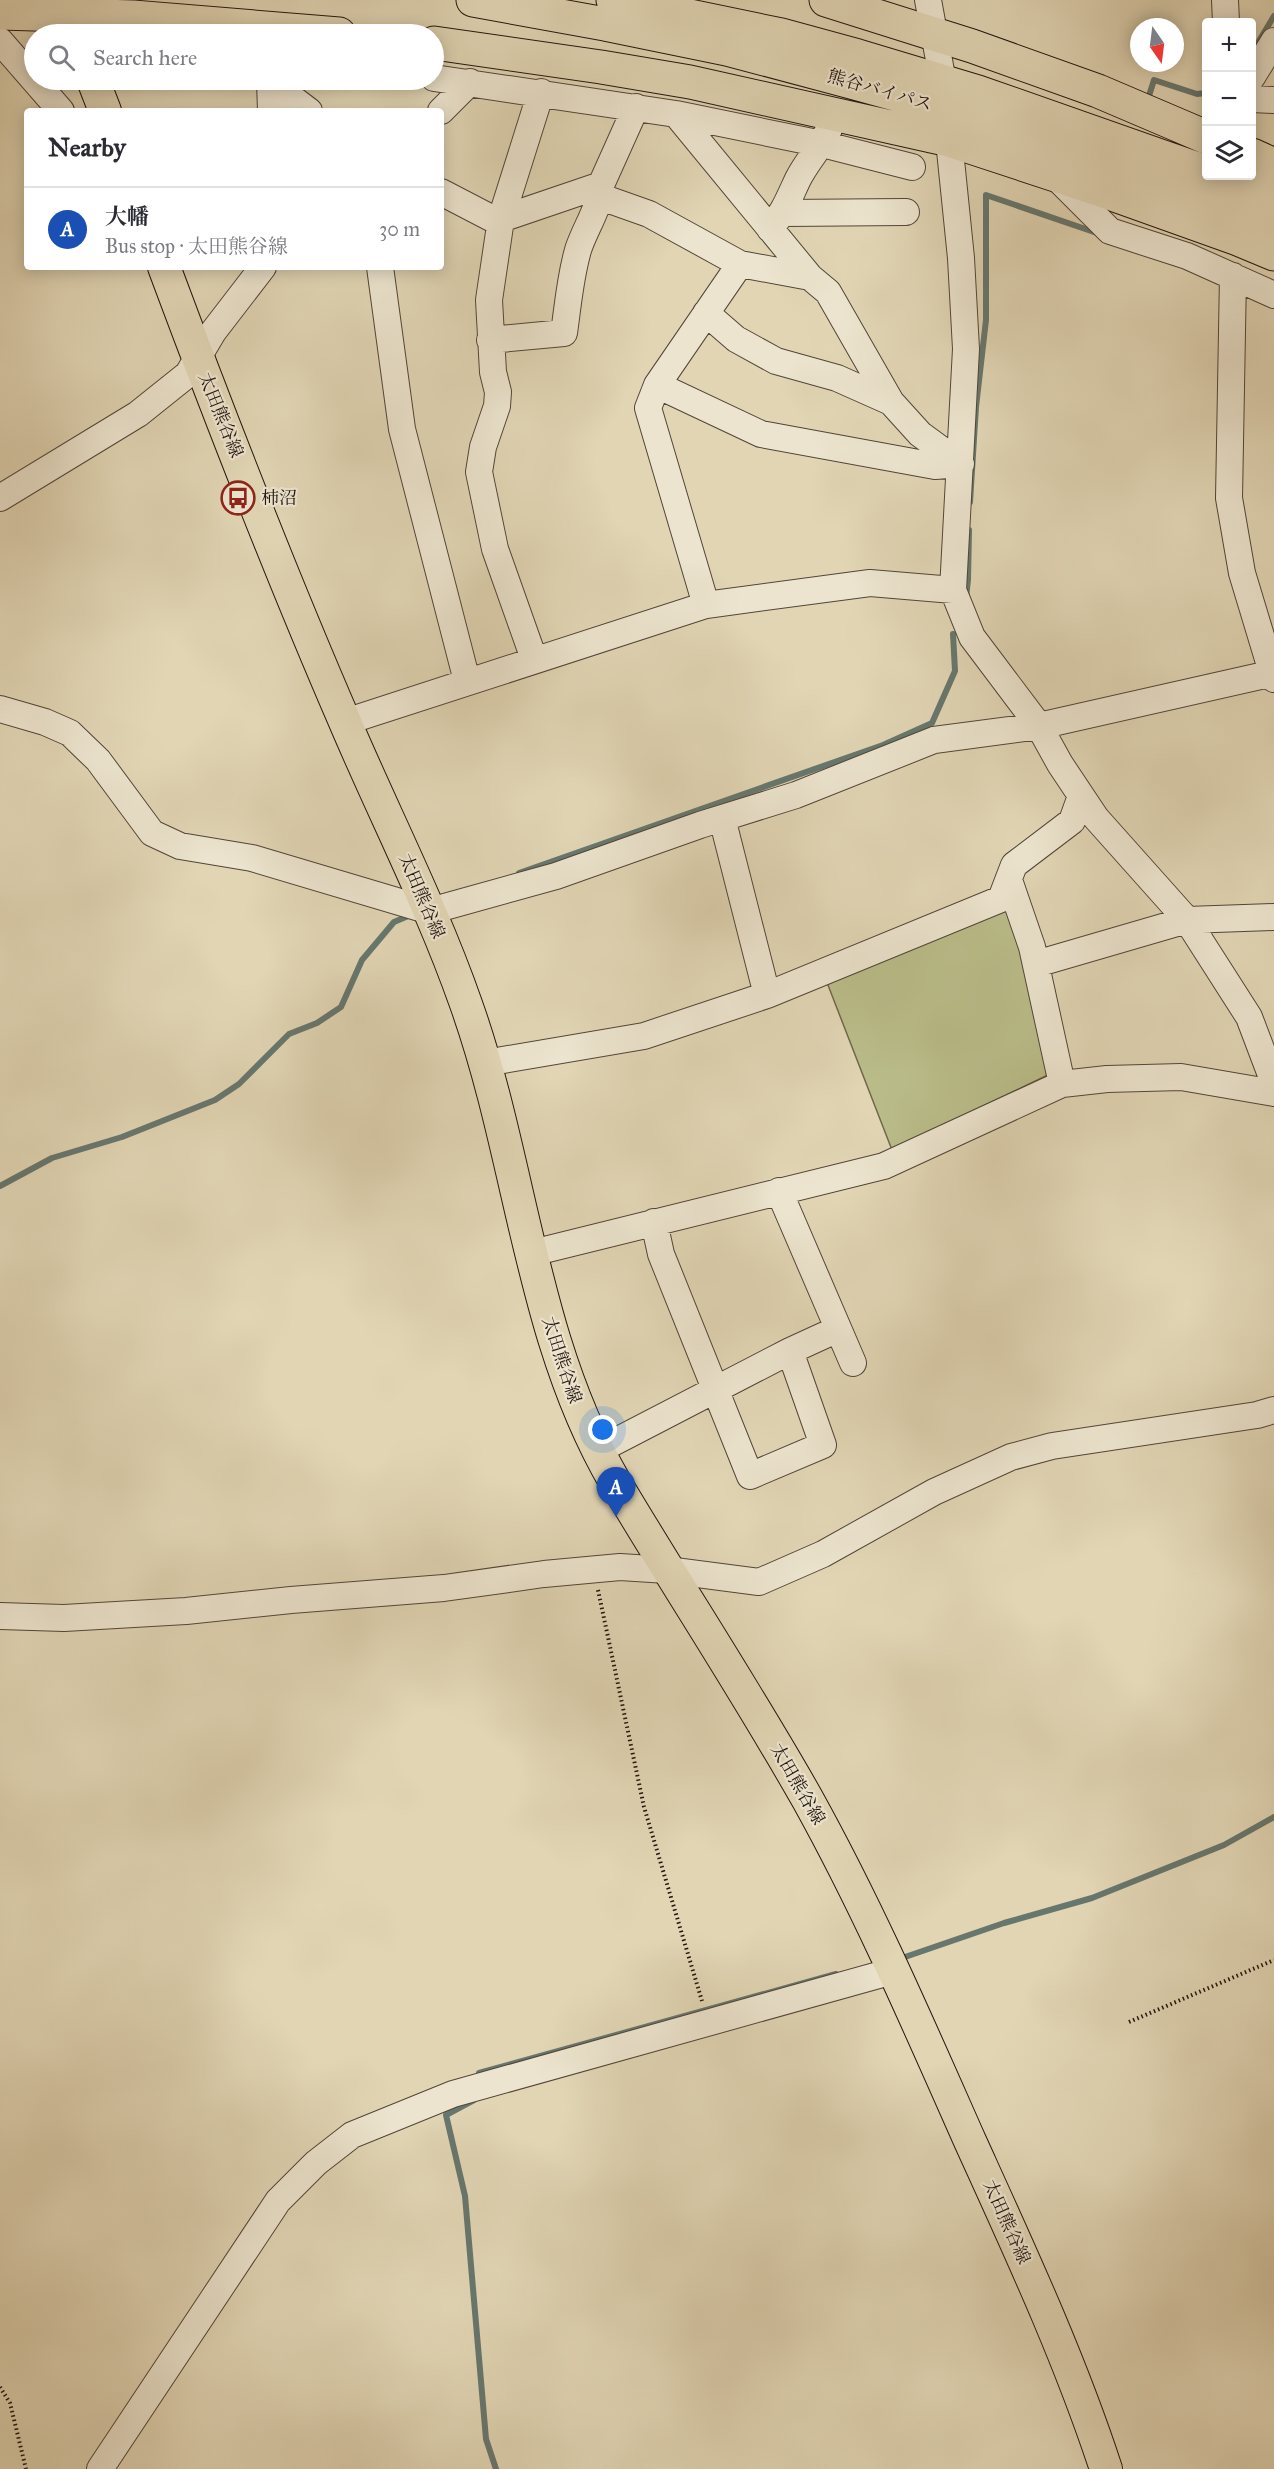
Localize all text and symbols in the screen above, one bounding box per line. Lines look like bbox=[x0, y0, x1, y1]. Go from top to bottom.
north arrow bbox=[1130, 18, 1184, 72]
map controls bbox=[1202, 18, 1256, 180]
button: + bbox=[1202, 18, 1256, 72]
search box bbox=[24, 24, 444, 90]
icon: search bbox=[45, 41, 78, 74]
text: Search here bbox=[93, 44, 197, 71]
street label: 熊谷バイパス bbox=[825, 65, 935, 115]
button: − bbox=[1202, 72, 1256, 126]
button: layers bbox=[1202, 126, 1256, 180]
text: Nearby bbox=[48, 131, 126, 163]
text: 大幡 bbox=[105, 203, 149, 230]
text: A bbox=[61, 217, 74, 241]
text: 30 m bbox=[379, 217, 420, 241]
text: Bus stop · 太田熊谷線 bbox=[105, 234, 288, 258]
street label: 太田熊谷線 bbox=[194, 369, 248, 461]
bus stop icon: 柿沼 bbox=[220, 480, 256, 516]
place label: 柿沼 bbox=[261, 487, 297, 509]
street label: 太田熊谷線 bbox=[394, 850, 450, 942]
street label: 太田熊谷線 bbox=[538, 1314, 586, 1406]
your location bbox=[588, 1415, 617, 1444]
pin: A bbox=[596, 1468, 636, 1517]
street label: 太田熊谷線 bbox=[766, 1740, 830, 1828]
street label: 太田熊谷線 bbox=[979, 2176, 1035, 2268]

